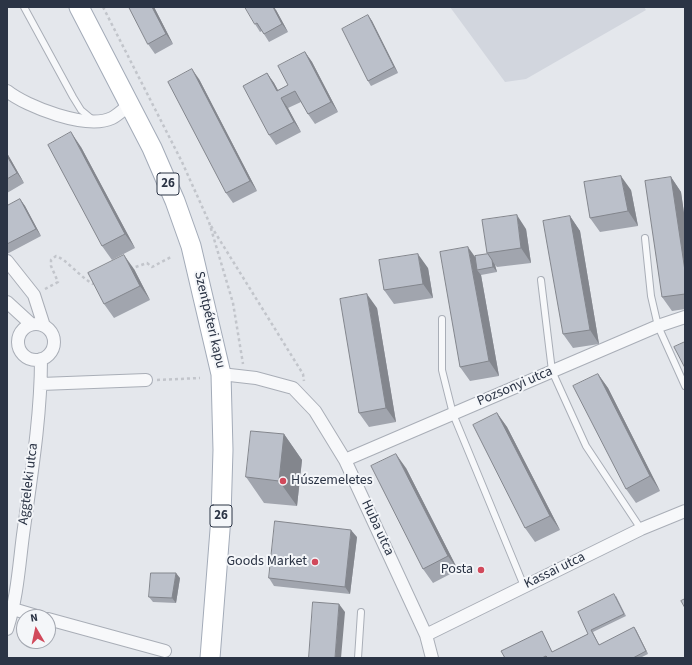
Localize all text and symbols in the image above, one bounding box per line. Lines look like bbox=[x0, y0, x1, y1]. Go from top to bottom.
road number: 26 bbox=[157, 173, 179, 195]
street label: Szentpéteri kapu bbox=[190, 270, 228, 370]
street label: Pozsonyi utca bbox=[475, 364, 555, 410]
street label: Aggteleki utca bbox=[16, 442, 42, 526]
place label: Húszemeletes bbox=[291, 473, 373, 489]
marker: Húszemeletes bbox=[278, 476, 288, 486]
street label: Huba utca bbox=[357, 497, 397, 559]
road number: 26 bbox=[210, 505, 232, 527]
street label: Kassai utca bbox=[522, 549, 588, 593]
place label: Goods Market bbox=[226, 554, 307, 570]
marker: Goods Market bbox=[310, 557, 320, 567]
place label: Posta bbox=[441, 562, 473, 578]
marker: Posta bbox=[476, 565, 486, 575]
north arrow bbox=[16, 609, 56, 649]
text: N bbox=[29, 610, 39, 626]

